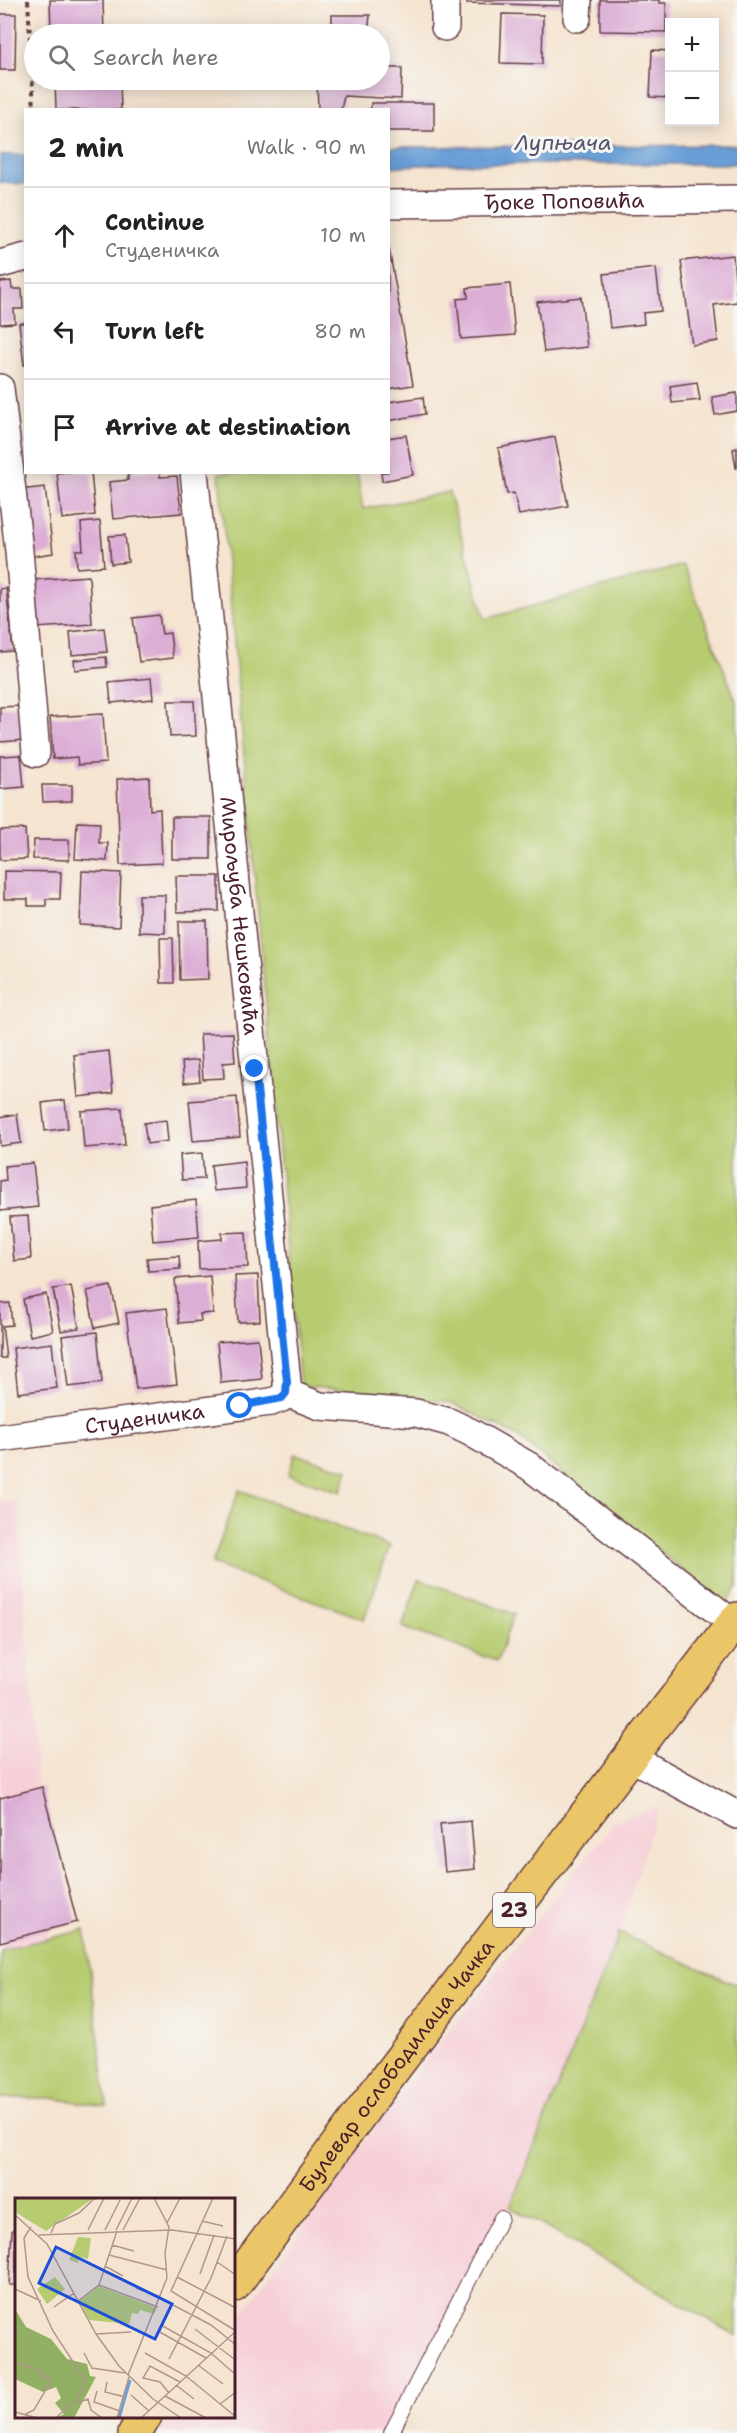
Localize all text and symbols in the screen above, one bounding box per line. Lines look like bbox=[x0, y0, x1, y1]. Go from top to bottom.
map controls bbox=[665, 18, 719, 126]
button: + bbox=[665, 18, 719, 72]
search box bbox=[24, 24, 390, 90]
icon: search bbox=[45, 41, 78, 74]
text: Search here bbox=[93, 43, 219, 72]
button: − bbox=[665, 72, 719, 126]
water label: Лупњача bbox=[513, 128, 612, 157]
text: 2 min bbox=[48, 130, 124, 165]
text: Walk · 90 m bbox=[247, 134, 366, 160]
street label: Ђоке Поповића bbox=[483, 186, 645, 217]
text: Continue bbox=[105, 208, 205, 237]
icon: ahead bbox=[48, 219, 81, 252]
text: 10 m bbox=[320, 222, 366, 248]
text: Студеничка bbox=[105, 237, 219, 263]
icon: left bbox=[48, 315, 81, 348]
text: Turn left bbox=[105, 317, 204, 346]
text: 80 m bbox=[314, 318, 366, 344]
icon: arrive bbox=[48, 411, 81, 444]
text: Arrive at destination bbox=[105, 413, 351, 442]
street label: Мирољуба Нешковића bbox=[213, 795, 265, 1036]
route end bbox=[241, 1055, 267, 1081]
route start bbox=[226, 1392, 252, 1418]
street label: Студеничка bbox=[83, 1397, 206, 1441]
road number: 23 bbox=[493, 1893, 535, 1927]
street label: Булевар ослободилаца Чачка bbox=[293, 1934, 501, 2198]
inset map bbox=[15, 2198, 236, 2418]

